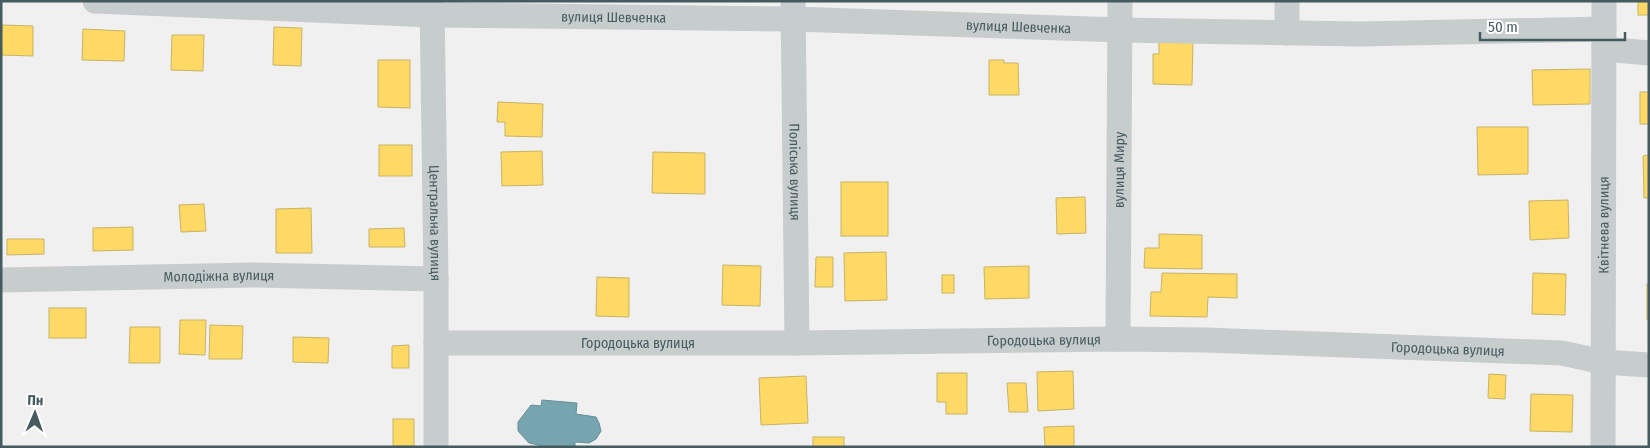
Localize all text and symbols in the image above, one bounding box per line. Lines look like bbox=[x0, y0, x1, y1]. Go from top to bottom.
street label: вулиця Шевченка bbox=[561, 8, 667, 26]
scale bar bbox=[1480, 10, 1625, 42]
street label: вулиця Шевченка bbox=[966, 16, 1072, 37]
text: 50 m bbox=[1488, 18, 1518, 36]
street label: Поліська вулиця bbox=[786, 123, 804, 221]
street label: вулиця Миру bbox=[1110, 131, 1128, 208]
street label: Центральна вулиця bbox=[426, 165, 445, 281]
street label: Квітнева вулиця bbox=[1595, 176, 1612, 274]
street label: Молодіжна вулиця bbox=[163, 266, 275, 285]
street label: Городоцька вулиця bbox=[987, 331, 1101, 349]
street label: Городоцька вулиця bbox=[581, 335, 695, 352]
street label: Городоцька вулиця bbox=[1391, 338, 1505, 359]
north arrow bbox=[10, 388, 60, 438]
text: Пн bbox=[27, 392, 44, 409]

